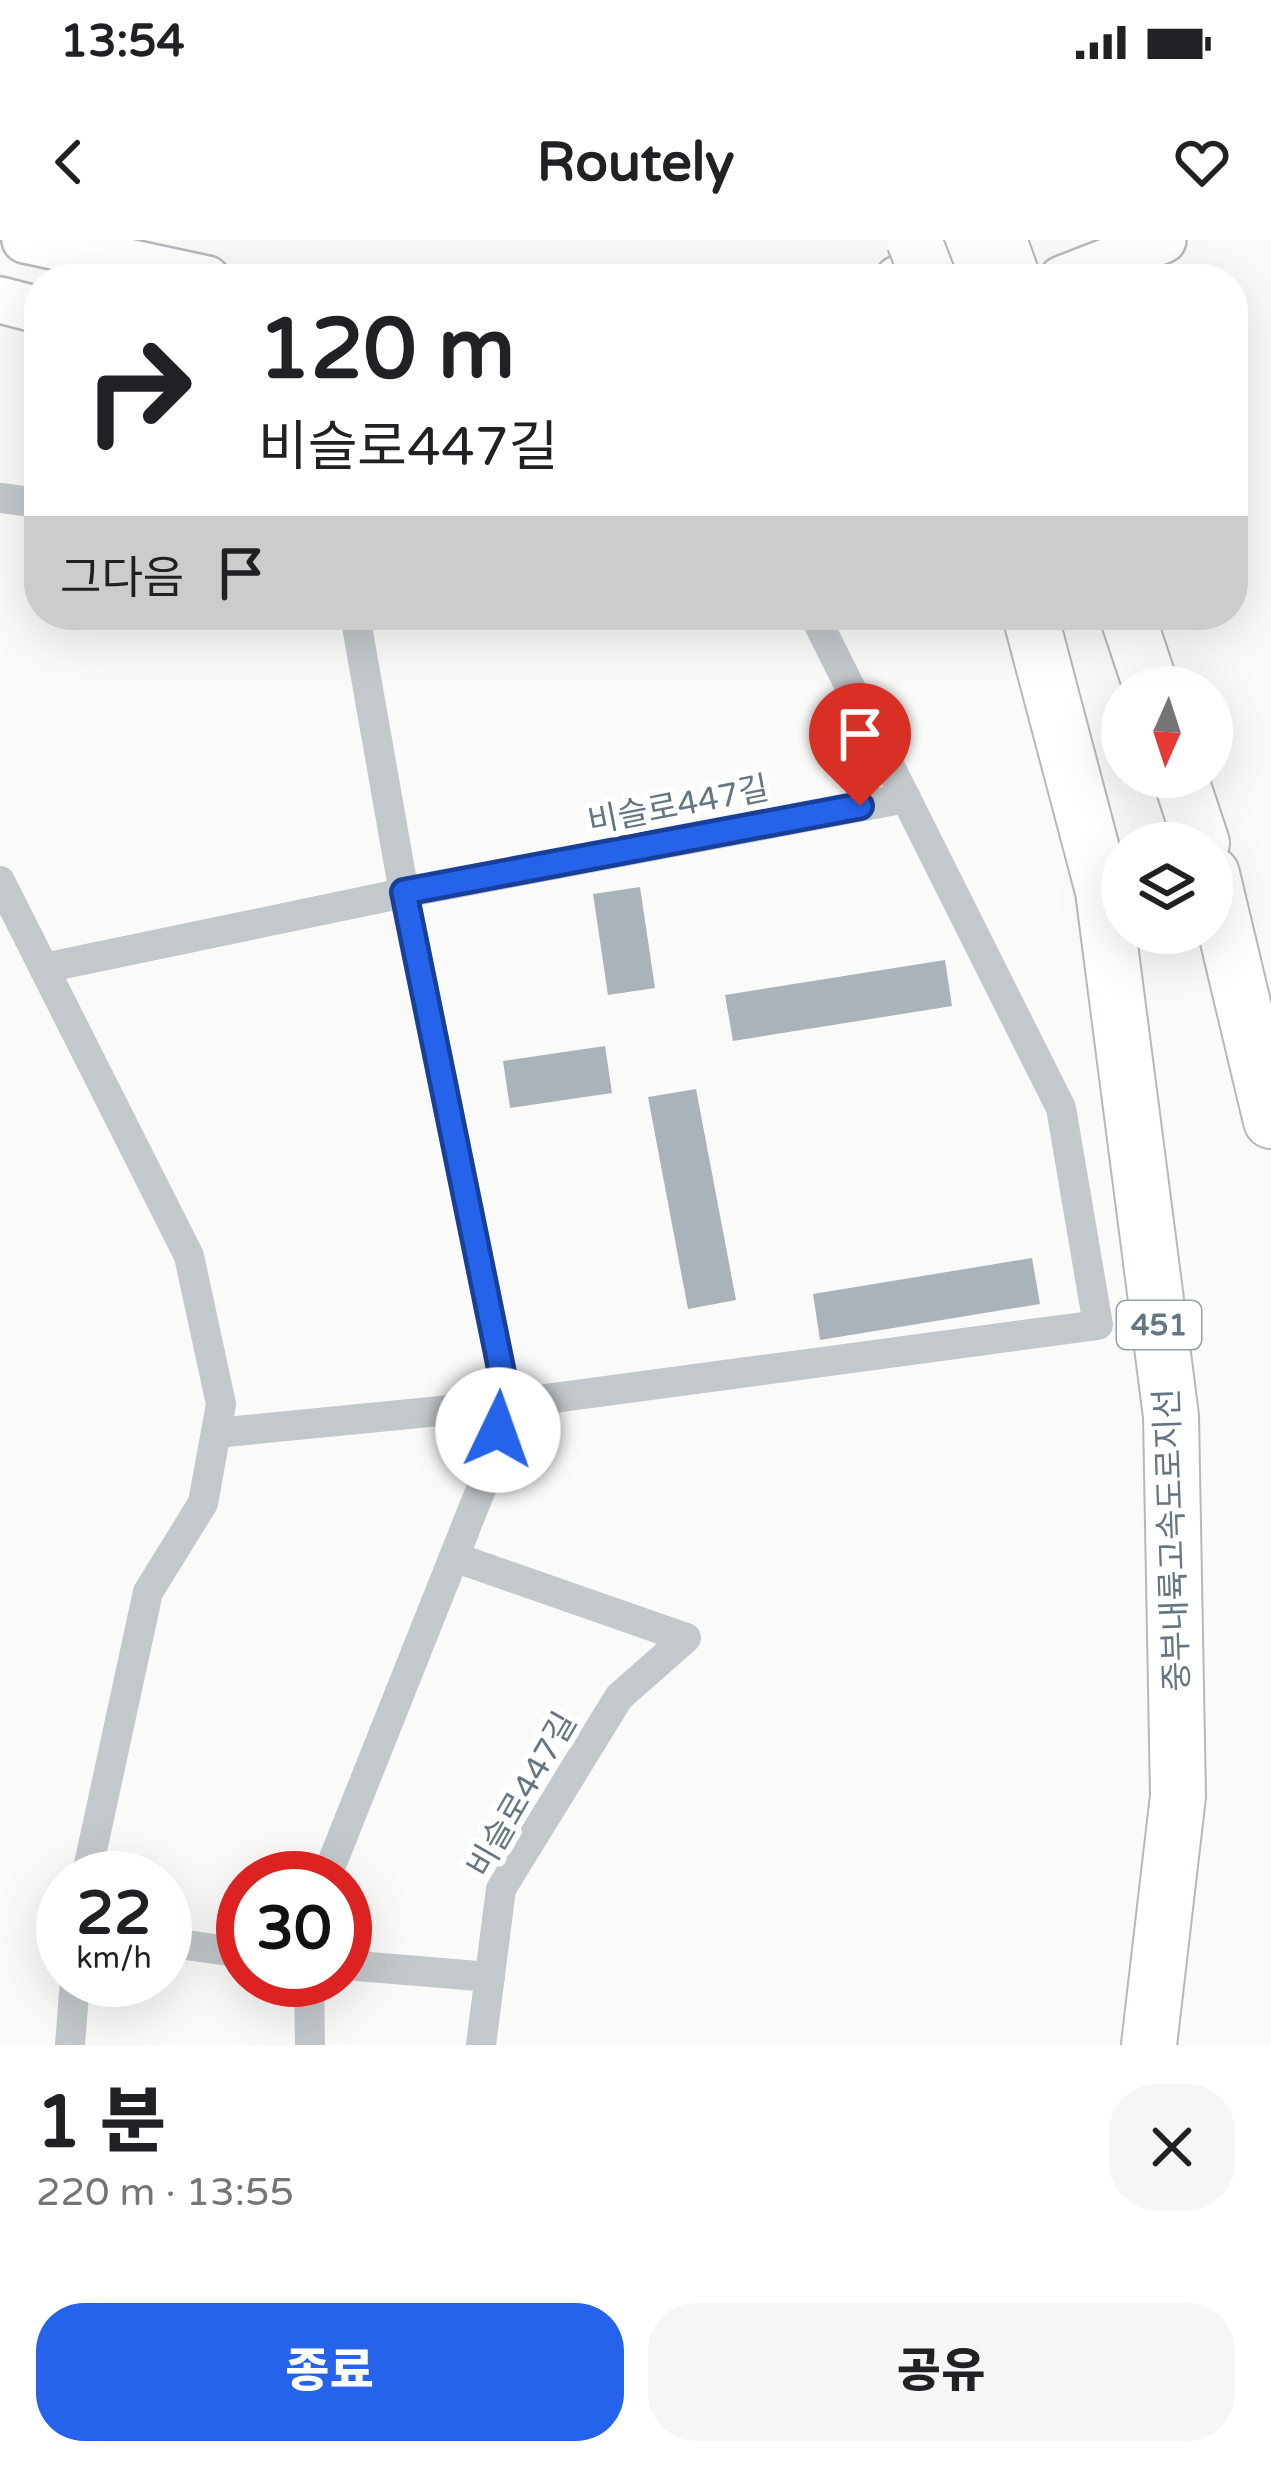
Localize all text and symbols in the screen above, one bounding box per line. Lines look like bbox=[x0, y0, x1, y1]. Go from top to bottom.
text: 13:54 bbox=[60, 15, 185, 69]
icon: back bbox=[36, 129, 102, 195]
icon: heart bbox=[1169, 129, 1235, 195]
text: Routely bbox=[537, 130, 734, 195]
text: 120 m bbox=[258, 300, 515, 401]
icon: right bbox=[60, 312, 216, 468]
text: 비슬로447길 bbox=[258, 415, 558, 480]
icon: arrive bbox=[208, 540, 274, 606]
text: 그다음 bbox=[60, 552, 184, 606]
north arrow bbox=[1101, 666, 1233, 798]
map controls bbox=[1101, 666, 1233, 954]
pin bbox=[809, 683, 911, 806]
icon: arrive bbox=[827, 701, 893, 767]
street label: 비슬로447길 bbox=[584, 769, 772, 842]
button: layers bbox=[1101, 822, 1233, 954]
road number: 451 bbox=[1117, 1301, 1201, 1349]
position arrow bbox=[435, 1367, 561, 1493]
street label: 중부내륙고속도로지선 bbox=[1148, 1388, 1197, 1692]
street label: 비슬로447길 bbox=[460, 1705, 585, 1884]
speed limit sign: 30 bbox=[216, 1851, 372, 2007]
text: 22 bbox=[76, 1878, 152, 1950]
text: km/h bbox=[76, 1940, 152, 1977]
text: 1 분 bbox=[36, 2080, 166, 2167]
button: close bbox=[1109, 2084, 1235, 2210]
text: 220 m · 13:55 bbox=[36, 2169, 294, 2216]
button: 종료 bbox=[36, 2303, 624, 2441]
button: 공유 bbox=[648, 2303, 1235, 2441]

